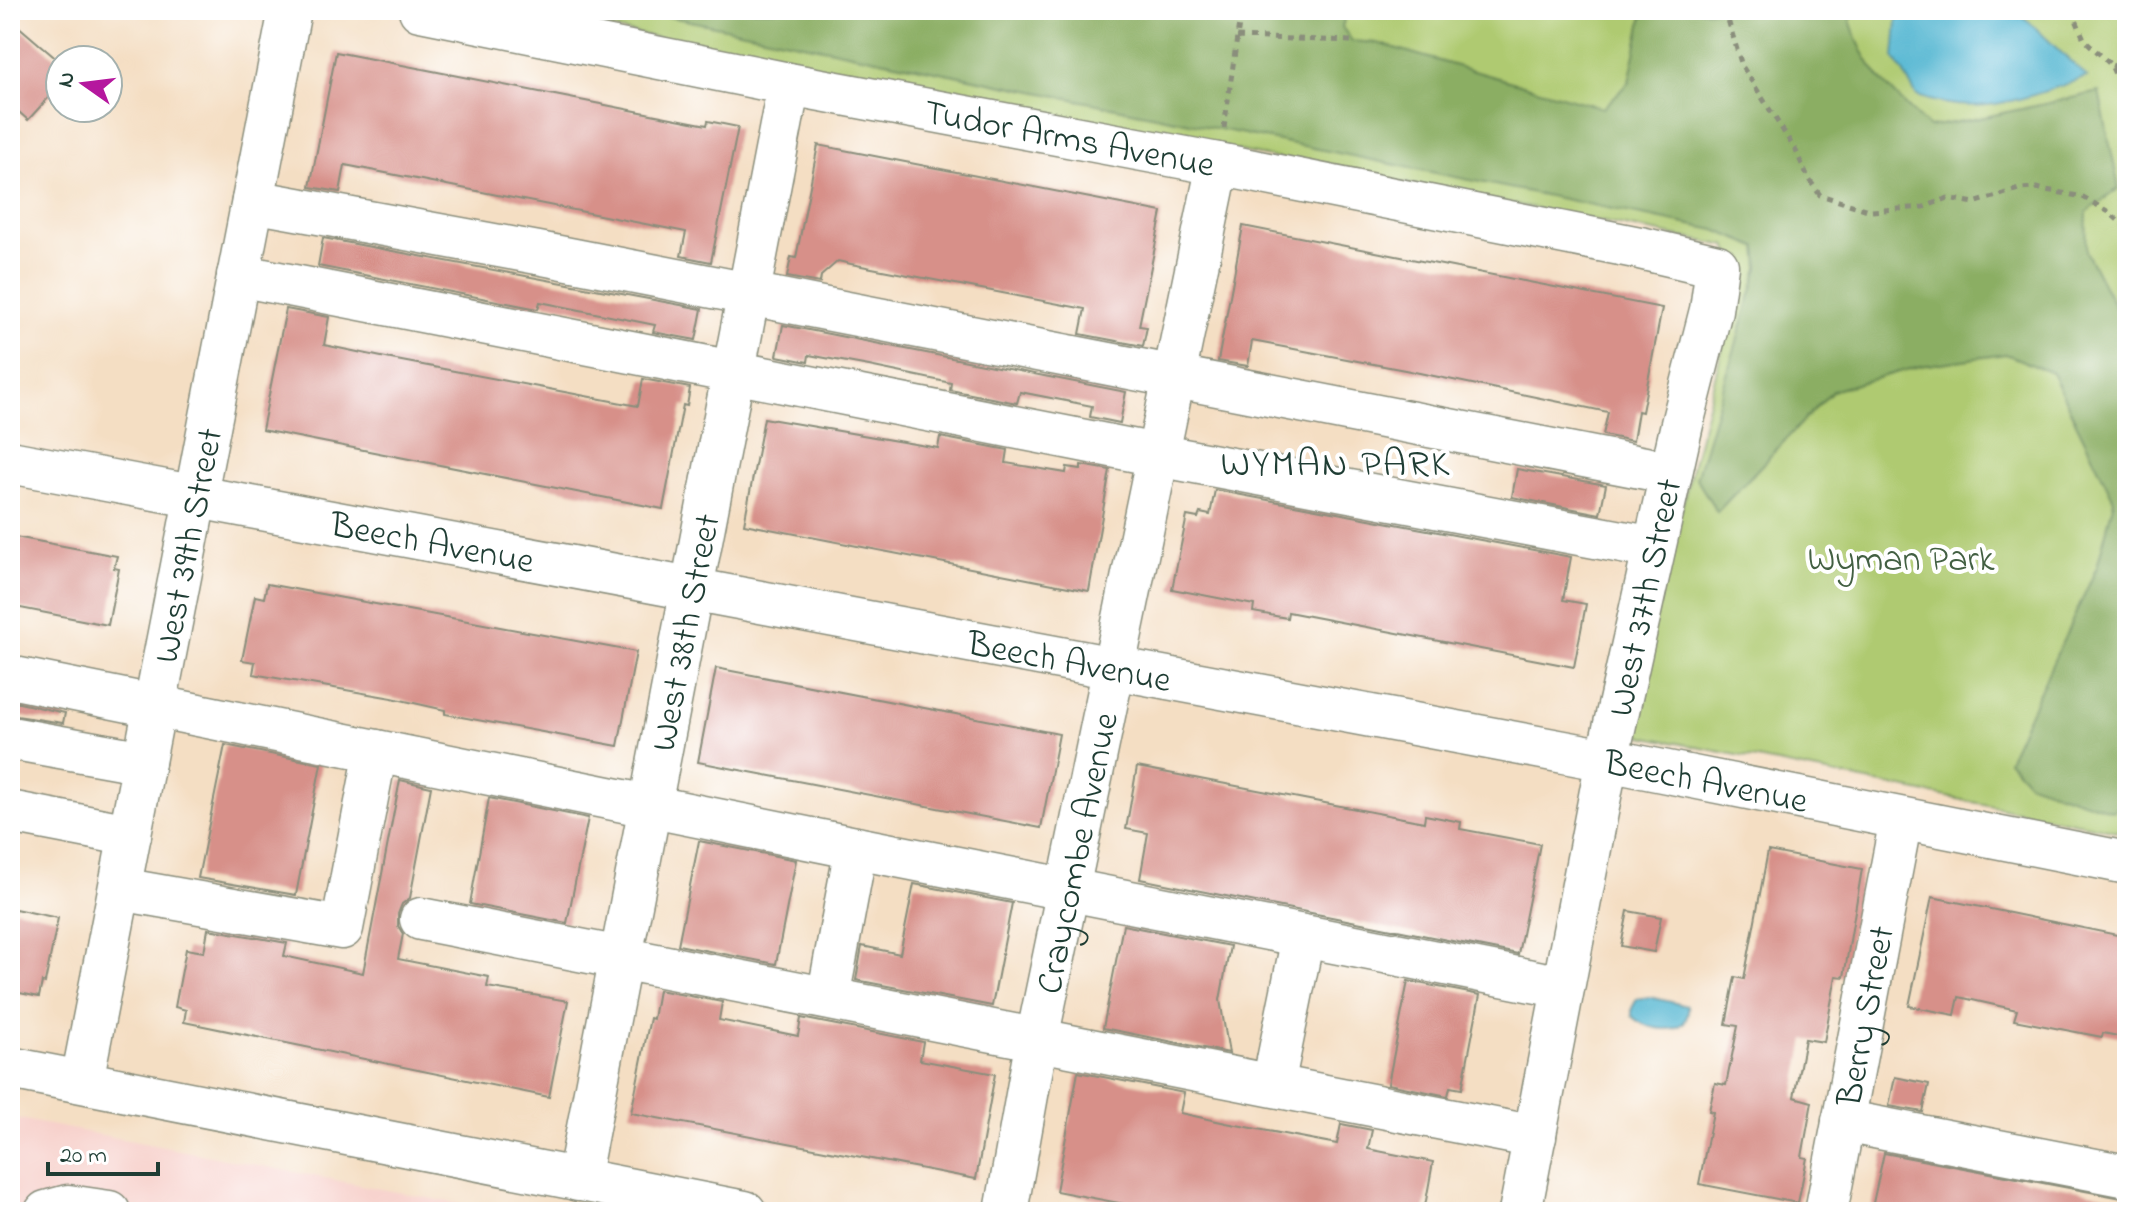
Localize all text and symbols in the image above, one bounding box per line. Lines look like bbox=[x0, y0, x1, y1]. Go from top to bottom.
north arrow bbox=[44, 44, 124, 124]
text: N bbox=[50, 69, 85, 91]
street label: Tudor Arms Avenue bbox=[919, 88, 1219, 194]
street label: West 39th Street bbox=[142, 424, 239, 668]
district label: WYMAN PARK bbox=[1220, 438, 1452, 494]
street label: West 37th Street bbox=[1596, 474, 1698, 722]
street label: Beech Avenue bbox=[325, 500, 539, 590]
street label: West 38th Street bbox=[639, 510, 737, 756]
park label: Wyman Park bbox=[1807, 535, 1995, 588]
street label: Beech Avenue bbox=[962, 619, 1176, 709]
street label: Craycombe Avenue bbox=[1025, 707, 1135, 999]
street label: Beech Avenue bbox=[1598, 738, 1813, 830]
street label: Berry Street bbox=[1825, 922, 1911, 1112]
scale bar bbox=[48, 1126, 158, 1176]
text: 20 m bbox=[60, 1139, 107, 1174]

